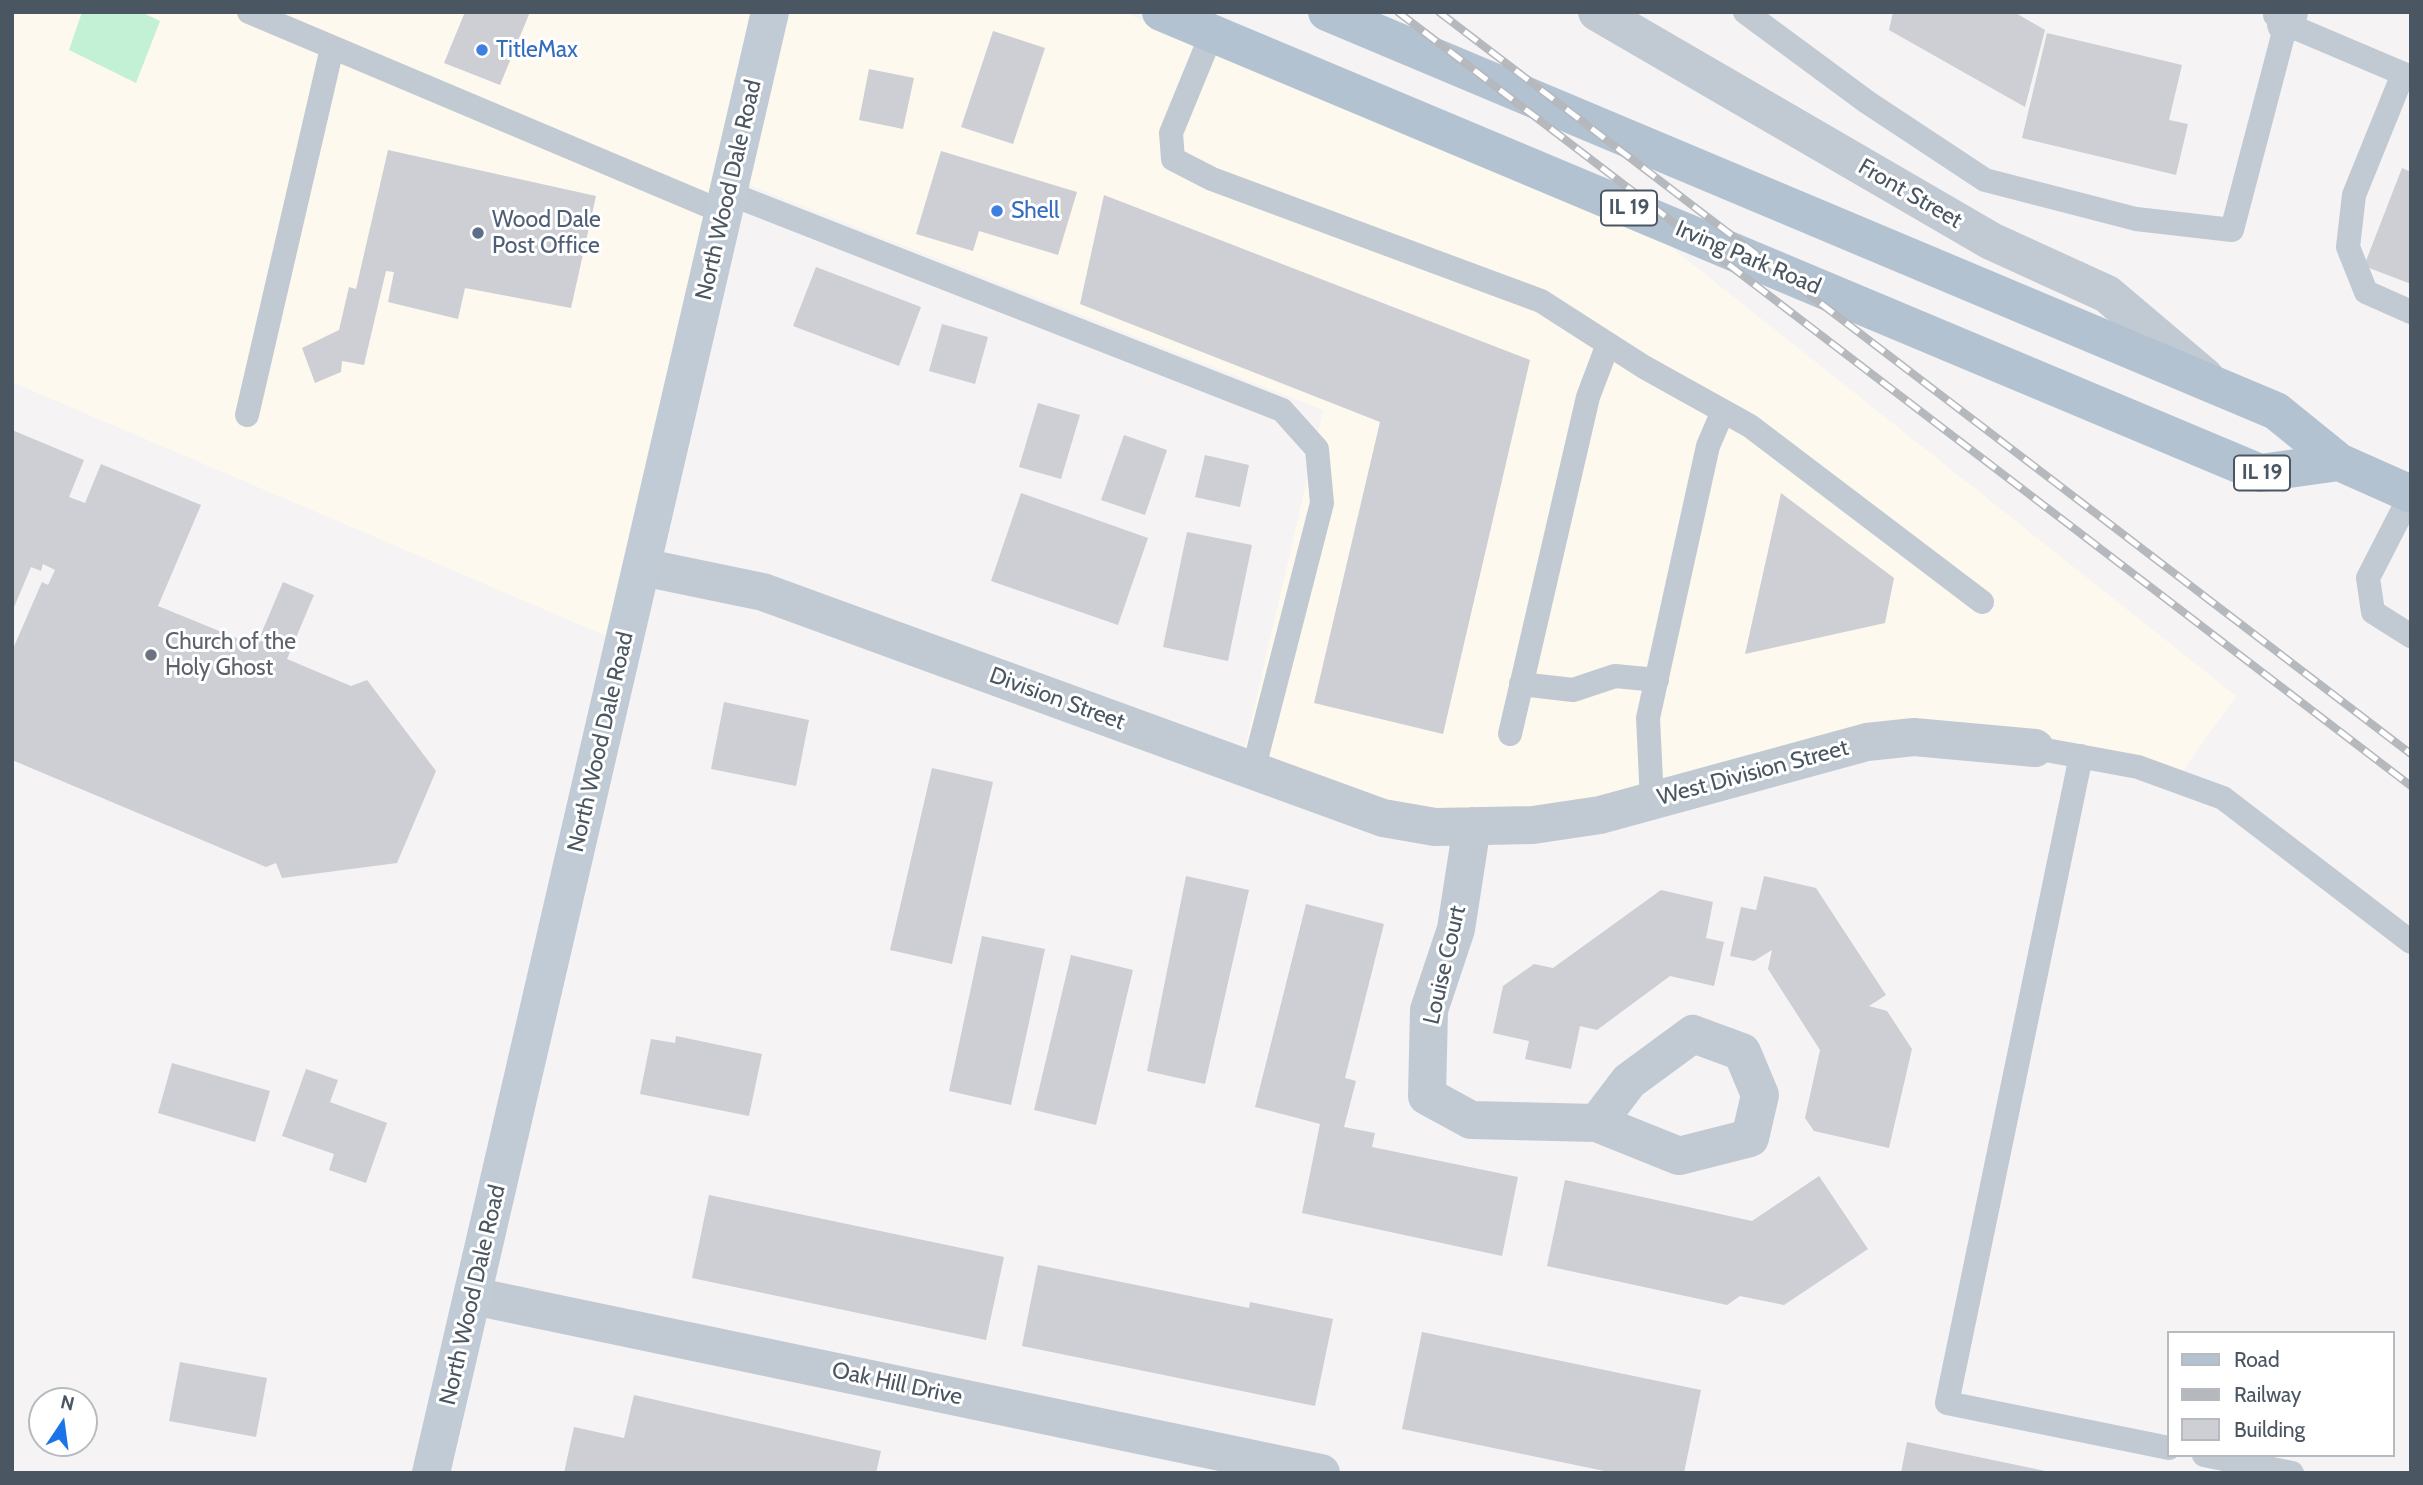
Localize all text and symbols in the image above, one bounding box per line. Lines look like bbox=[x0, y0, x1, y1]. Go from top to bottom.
place label: TitleMax bbox=[496, 36, 578, 64]
marker: TitleMax bbox=[474, 42, 490, 58]
street label: North Wood Dale Road bbox=[690, 77, 768, 303]
street label: Front Street bbox=[1853, 153, 1967, 235]
road number: IL 19 bbox=[1601, 190, 1657, 226]
place label: Shell bbox=[1011, 197, 1059, 225]
marker: Shell bbox=[989, 203, 1005, 219]
place label: Wood Dale Post Office bbox=[492, 206, 601, 260]
street label: Irving Park Road bbox=[1671, 215, 1825, 301]
marker: Wood Dale Post Office bbox=[470, 225, 486, 241]
road number: IL 19 bbox=[2234, 456, 2290, 490]
place label: Church of the Holy Ghost bbox=[165, 628, 296, 682]
street label: North Wood Dale Road bbox=[562, 629, 640, 855]
marker: Church of the Holy Ghost bbox=[143, 647, 159, 663]
street label: Division Street bbox=[986, 662, 1128, 736]
street label: West Division Street bbox=[1654, 734, 1852, 812]
street label: Louise Court bbox=[1418, 903, 1472, 1027]
street label: North Wood Dale Road bbox=[434, 1182, 512, 1408]
legend bbox=[2168, 1331, 2395, 1457]
text: Road bbox=[2234, 1347, 2280, 1372]
street label: Oak Hill Drive bbox=[829, 1357, 965, 1411]
text: Railway bbox=[2234, 1382, 2301, 1407]
north arrow bbox=[28, 1387, 98, 1457]
text: N bbox=[58, 1390, 77, 1416]
text: Building bbox=[2234, 1417, 2305, 1442]

